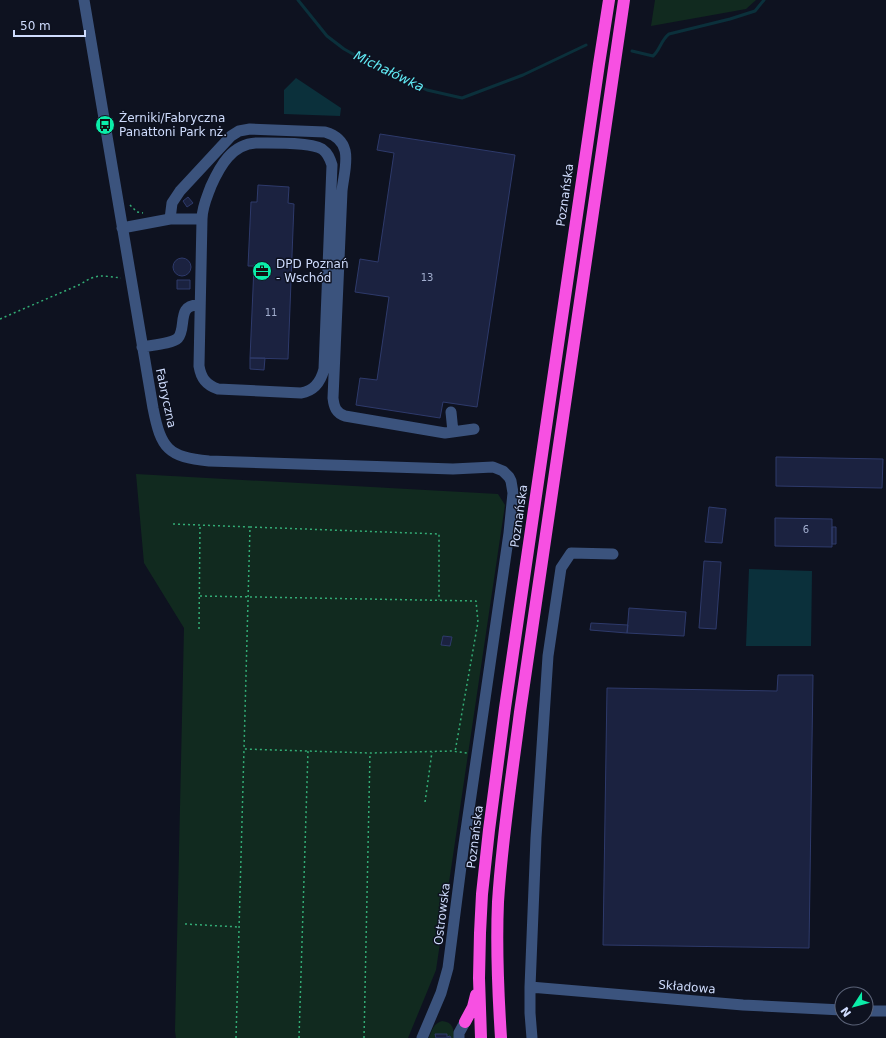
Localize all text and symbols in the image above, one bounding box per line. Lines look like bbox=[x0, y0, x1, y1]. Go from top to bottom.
scale bar bbox=[14, 12, 85, 38]
text: 50 m bbox=[20, 19, 51, 33]
water label: Michałówka bbox=[352, 48, 426, 94]
place label: Żerniki/Fabryczna Panattoni Park nż. bbox=[119, 110, 227, 139]
bus stop icon: Żerniki/Fabryczna Panattoni Park nż. bbox=[94, 114, 116, 136]
street label: Poznańska bbox=[554, 163, 576, 227]
place label: DPD Poznań - Wschód bbox=[276, 257, 349, 285]
office icon: DPD Poznań - Wschód bbox=[251, 260, 273, 282]
house number: 13 bbox=[421, 272, 433, 283]
house number: 11 bbox=[265, 307, 277, 318]
street label: Fabryczna bbox=[153, 367, 179, 429]
street label: Poznańska bbox=[508, 484, 530, 548]
house number: 6 bbox=[803, 524, 809, 535]
street label: Poznańska bbox=[464, 805, 486, 869]
street label: Ostrowska bbox=[431, 882, 453, 946]
street label: Składowa bbox=[658, 978, 716, 996]
north arrow bbox=[834, 986, 874, 1026]
text: N bbox=[838, 1004, 854, 1019]

